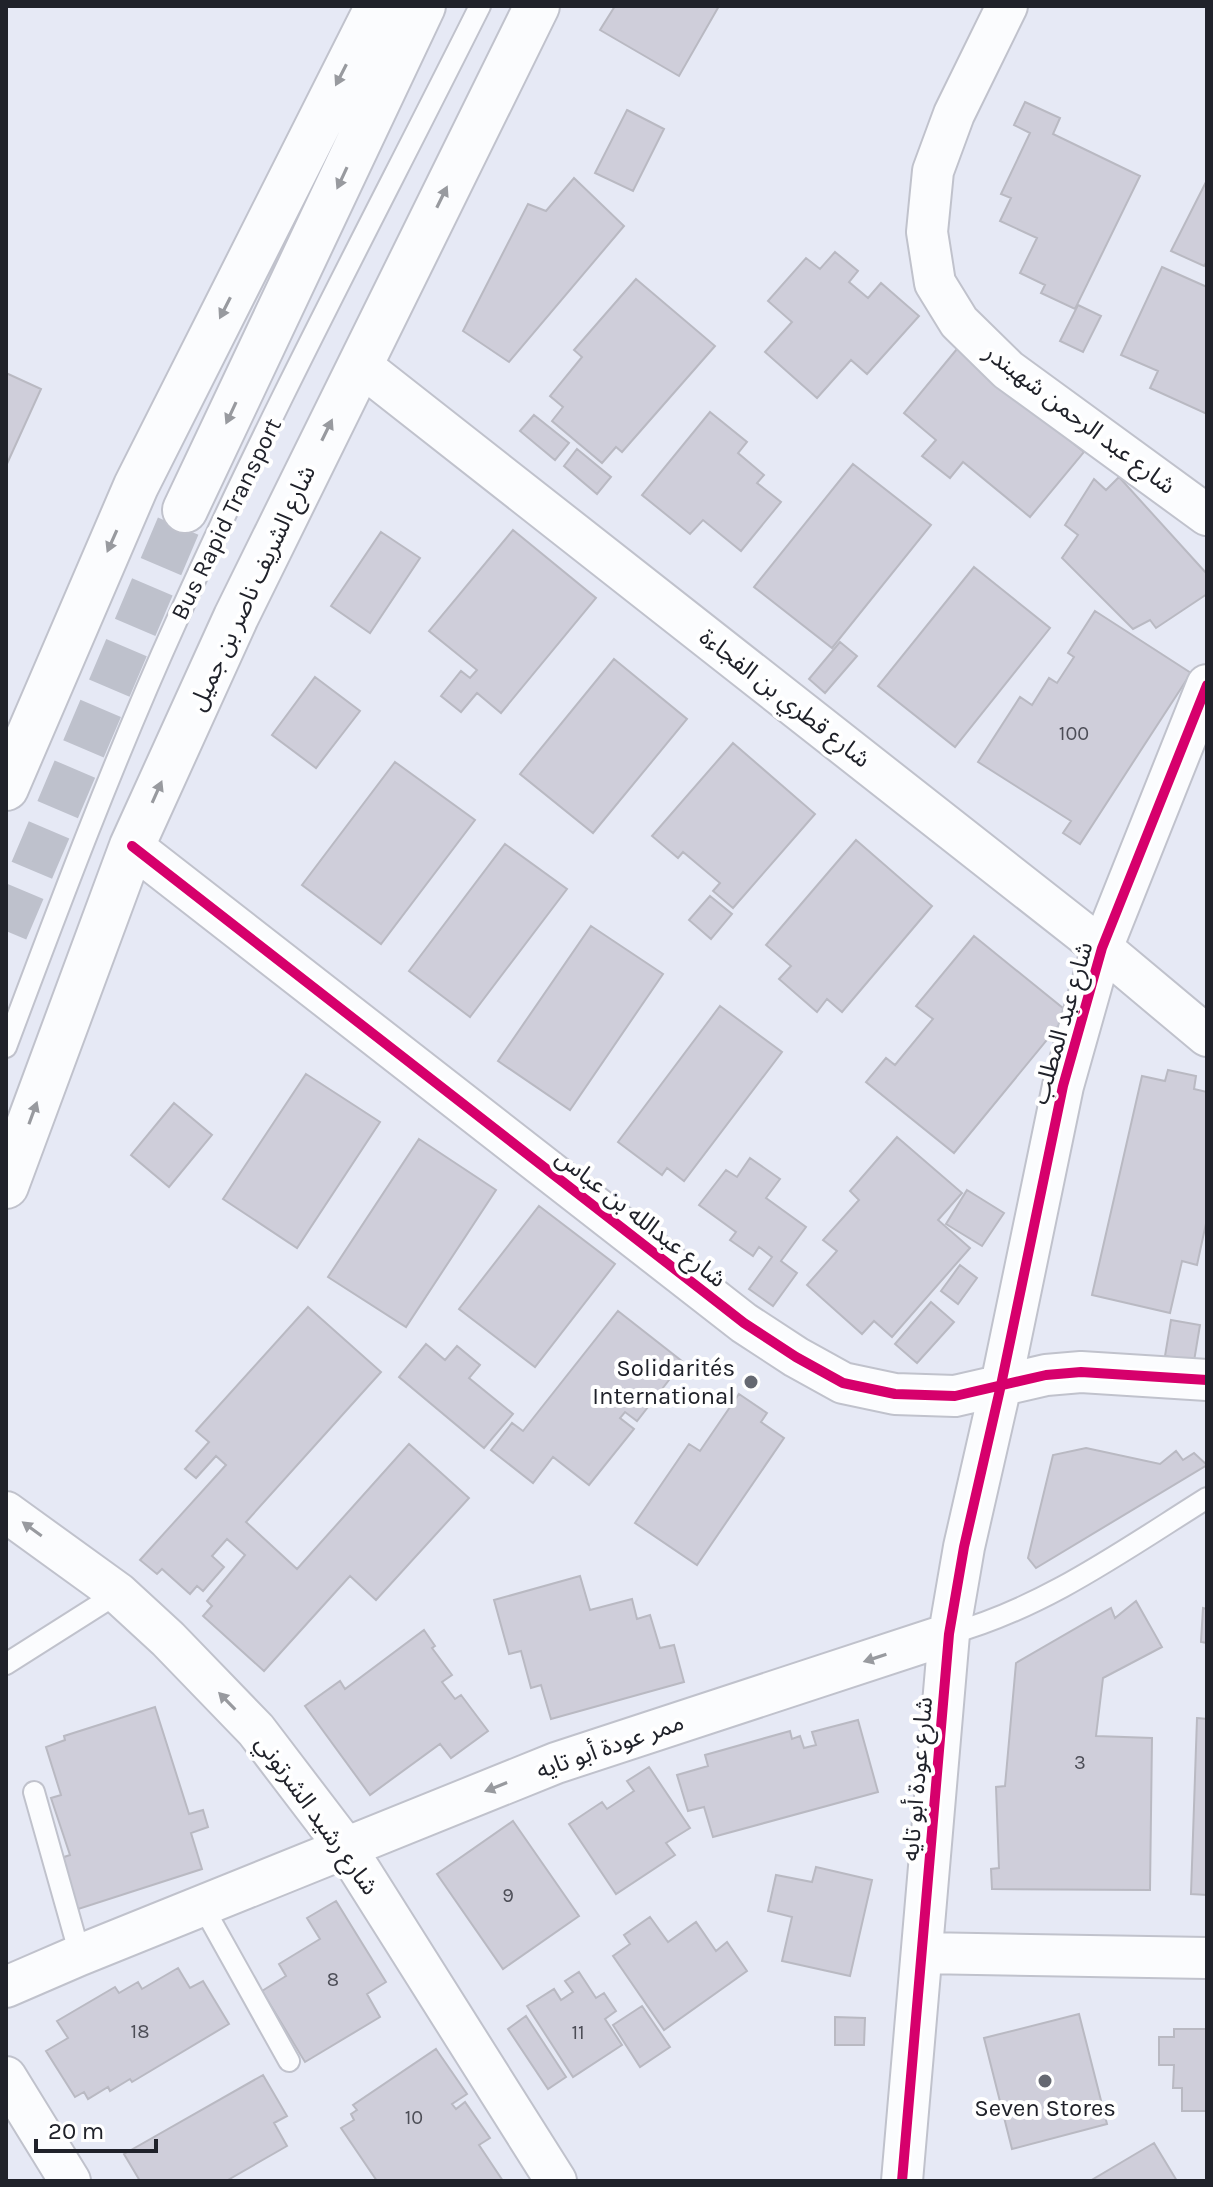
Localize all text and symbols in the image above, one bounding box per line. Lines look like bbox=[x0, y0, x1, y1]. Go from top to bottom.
one-way arrow bbox=[334, 63, 348, 87]
one-way arrow bbox=[335, 166, 349, 190]
one-way arrow bbox=[436, 186, 449, 209]
one-way arrow bbox=[218, 296, 232, 319]
street label: شارع عبد الرحمن شهبندر bbox=[976, 337, 1181, 502]
one-way arrow bbox=[224, 401, 238, 425]
street label: Bus Rapid Transport bbox=[165, 414, 287, 624]
one-way arrow bbox=[320, 419, 334, 442]
street label: شارع الشريف ناصر بن جميل bbox=[183, 461, 324, 716]
one-way arrow bbox=[105, 530, 118, 553]
street label: شارع قطري بن الفجاءة bbox=[691, 623, 876, 777]
house number: 100 bbox=[1059, 722, 1089, 745]
one-way arrow bbox=[150, 780, 164, 804]
street label: شارع عبد المطلب bbox=[1025, 939, 1101, 1108]
one-way arrow bbox=[27, 1101, 40, 1125]
street label: شارع عبدالله بن عباس bbox=[549, 1143, 732, 1295]
place label: Solidarités International bbox=[592, 1354, 735, 1410]
marker: Solidarités International bbox=[742, 1373, 760, 1391]
one-way arrow bbox=[22, 1522, 43, 1537]
one-way arrow bbox=[862, 1652, 886, 1664]
one-way arrow bbox=[218, 1691, 236, 1710]
street label: شارع عودة أبو تايه bbox=[894, 1695, 941, 1863]
street label: ممر عودة أبو تايه bbox=[532, 1706, 687, 1784]
street label: شارع رشيد الشرتوني bbox=[246, 1730, 384, 1903]
house number: 3 bbox=[1074, 1751, 1086, 1774]
one-way arrow bbox=[484, 1781, 508, 1794]
house number: 9 bbox=[502, 1884, 514, 1907]
house number: 8 bbox=[327, 1968, 339, 1991]
house number: 18 bbox=[131, 2020, 149, 2043]
house number: 11 bbox=[571, 2021, 585, 2044]
marker: Seven Stores bbox=[1036, 2072, 1054, 2090]
place label: Seven Stores bbox=[974, 2094, 1116, 2122]
scale bar bbox=[36, 2103, 156, 2153]
house number: 10 bbox=[405, 2106, 423, 2129]
text: 20 m bbox=[48, 2117, 104, 2145]

